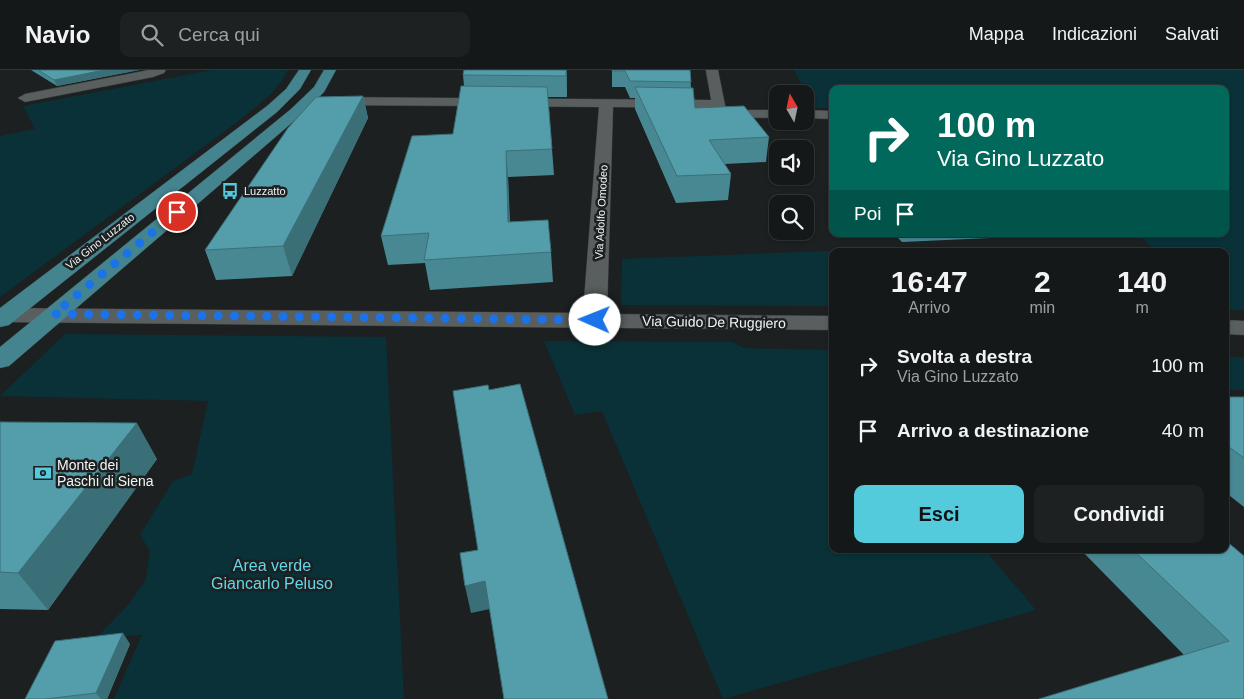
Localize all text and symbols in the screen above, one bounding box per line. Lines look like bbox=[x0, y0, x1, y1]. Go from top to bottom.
search box bbox=[120, 12, 470, 57]
text: Navio bbox=[25, 21, 90, 48]
icon: search bbox=[138, 21, 166, 49]
text: Cerca qui bbox=[178, 24, 260, 45]
text: Mappa bbox=[969, 24, 1024, 44]
text: Indicazioni bbox=[1052, 24, 1137, 44]
text: Salvati bbox=[1165, 24, 1219, 44]
north arrow bbox=[769, 85, 814, 130]
map controls bbox=[769, 85, 814, 240]
icon: right bbox=[854, 105, 919, 170]
text: 100 m bbox=[937, 105, 1036, 144]
button: sound bbox=[769, 140, 814, 185]
text: Via Gino Luzzato bbox=[937, 146, 1104, 171]
street label: Via Adolfo Omodeo bbox=[593, 164, 609, 260]
bus stop icon: Luzzatto bbox=[220, 181, 240, 201]
place label: Luzzatto bbox=[244, 185, 286, 197]
pin bbox=[156, 191, 198, 233]
button: search bbox=[769, 195, 814, 240]
icon: arrive bbox=[163, 198, 191, 226]
icon: arrive bbox=[891, 200, 919, 228]
text: Poi bbox=[854, 203, 881, 224]
street label: Via Gino Luzzato bbox=[63, 211, 137, 271]
text: 16:47 bbox=[891, 265, 968, 298]
text: 2 bbox=[1034, 265, 1051, 298]
text: 140 bbox=[1117, 265, 1167, 298]
position arrow bbox=[568, 293, 620, 345]
text: Arrivo bbox=[908, 299, 950, 316]
text: min bbox=[1029, 299, 1055, 316]
text: m bbox=[1135, 299, 1149, 316]
street label: Via Guido De Ruggiero bbox=[642, 313, 786, 331]
text: Svolta a destra bbox=[897, 346, 1032, 367]
icon: right bbox=[854, 352, 882, 380]
text: 100 m bbox=[1151, 355, 1204, 376]
text: Via Gino Luzzato bbox=[897, 368, 1019, 385]
icon: arrive bbox=[854, 417, 882, 445]
text: Arrivo a destinazione bbox=[897, 420, 1089, 441]
text: 40 m bbox=[1162, 420, 1204, 441]
place label: Monte dei Paschi di Siena bbox=[57, 457, 154, 489]
bank icon: Monte dei Paschi di Siena bbox=[33, 463, 53, 483]
button: Esci bbox=[854, 485, 1024, 543]
button: Condividi bbox=[1034, 485, 1204, 543]
park label: Area verde Giancarlo Peluso bbox=[211, 557, 333, 592]

